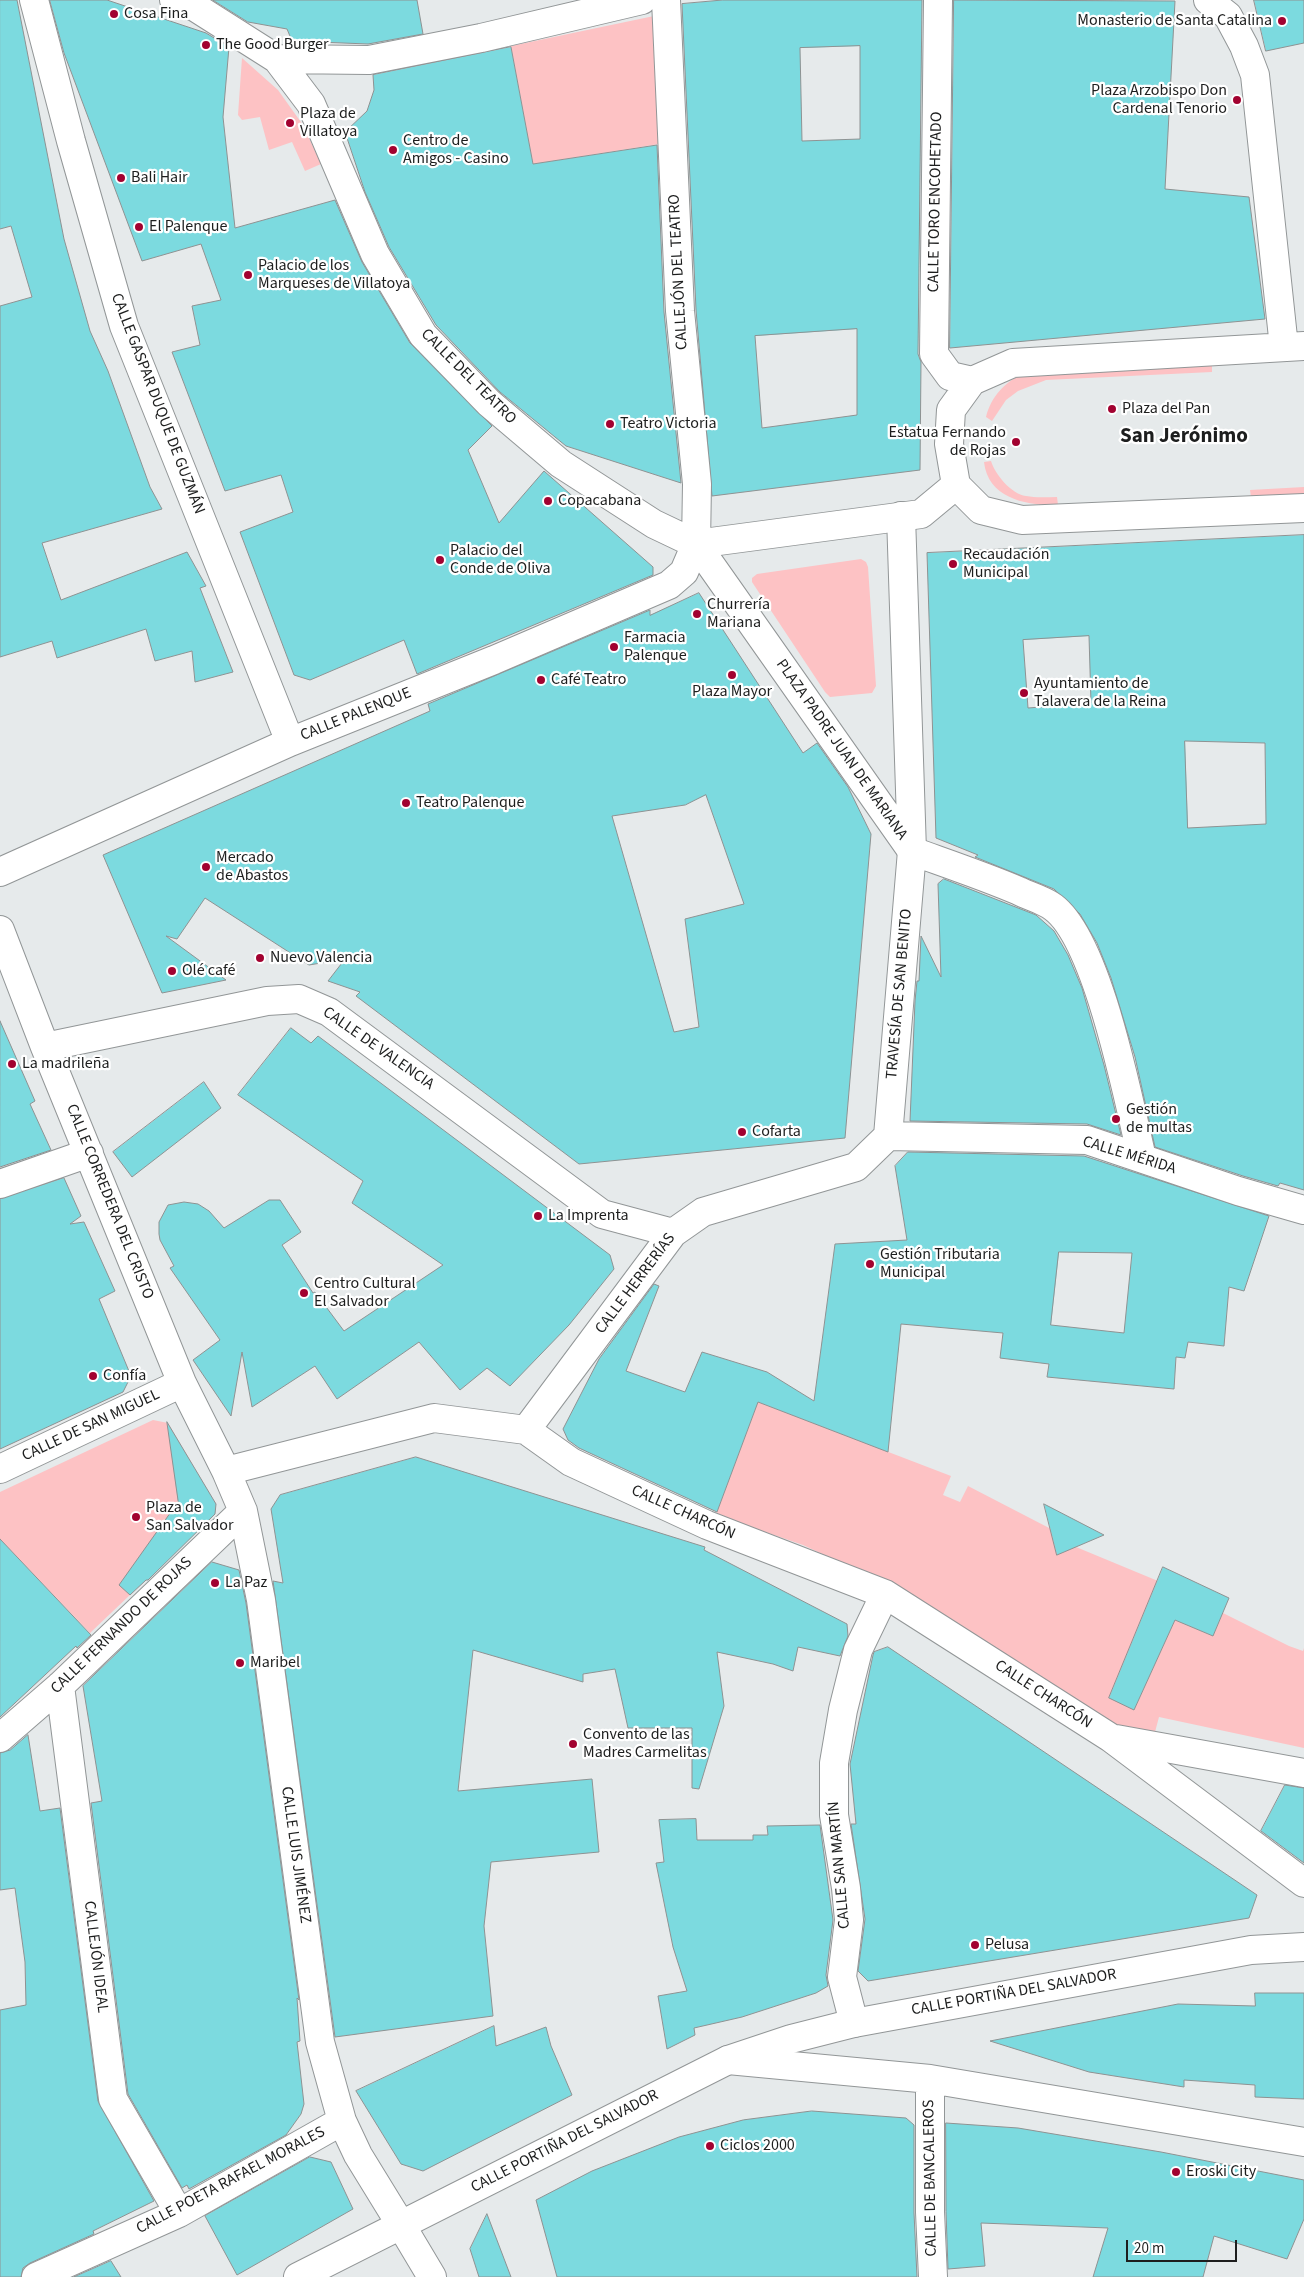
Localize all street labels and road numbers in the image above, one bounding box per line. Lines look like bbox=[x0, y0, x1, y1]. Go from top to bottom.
street label: CALLE TORO ENCOHETADO bbox=[925, 111, 947, 293]
street label: CALLEJÓN DEL TEATRO bbox=[665, 194, 693, 350]
street label: CALLE GASPAR DUQUE DE GUZMÁN bbox=[106, 291, 208, 517]
street label: CALLE DEL TEATRO bbox=[416, 325, 520, 429]
street label: PLAZA PADRE JUAN DE MARIANA bbox=[771, 656, 911, 844]
street label: CALLE PALENQUE bbox=[298, 684, 414, 746]
street label: TRAVESÍA DE SAN BENITO bbox=[883, 908, 917, 1080]
street label: CALLE DE VALENCIA bbox=[319, 1003, 437, 1095]
street label: CALLE CORREDERA DEL CRISTO bbox=[61, 1102, 157, 1302]
street label: CALLE MÉRIDA bbox=[1080, 1133, 1178, 1179]
street label: CALLE HERRERÍAS bbox=[592, 1230, 680, 1338]
street label: CALLE DE SAN MIGUEL bbox=[19, 1386, 163, 1466]
street label: CALLE CHARCÓN bbox=[628, 1481, 738, 1545]
street label: CALLE FERNANDO DE ROJAS bbox=[47, 1553, 197, 1699]
street label: CALLE CHARCÓN bbox=[991, 1656, 1095, 1734]
street label: CALLE LUIS JIMÉNEZ bbox=[276, 1785, 314, 1925]
street label: CALLE SAN MARTÍN bbox=[825, 1800, 855, 1930]
street label: CALLEJÓN IDEAL bbox=[79, 1900, 111, 2014]
street label: CALLE PORTIÑA DEL SALVADOR bbox=[910, 1965, 1118, 2021]
street label: CALLE PORTIÑA DEL SALVADOR bbox=[468, 2086, 662, 2198]
street label: CALLE DE BANCALEROS bbox=[920, 2099, 942, 2257]
street label: CALLE POETA RAFAEL MORALES bbox=[133, 2123, 329, 2239]

